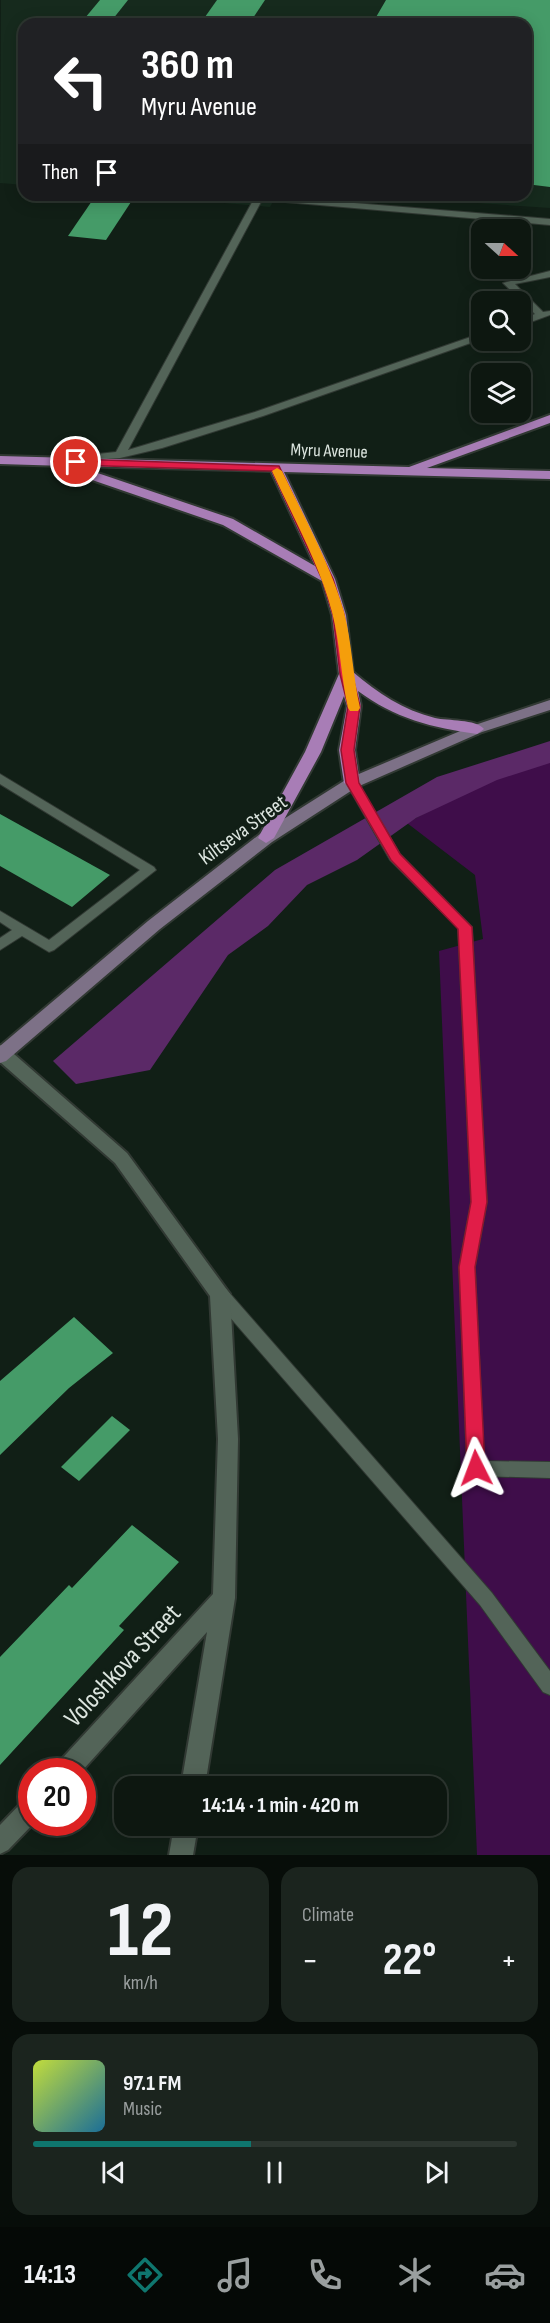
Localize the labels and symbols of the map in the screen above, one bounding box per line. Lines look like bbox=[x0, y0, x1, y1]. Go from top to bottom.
north arrow bbox=[471, 219, 531, 279]
pin bbox=[50, 436, 101, 487]
street label: Myru Avenue bbox=[290, 439, 368, 463]
street label: Kiltseva Street bbox=[194, 790, 292, 870]
position arrow bbox=[444, 1436, 508, 1500]
street label: Voloshkova Street bbox=[58, 1598, 188, 1734]
speed limit sign: 20 bbox=[18, 1758, 96, 1836]

